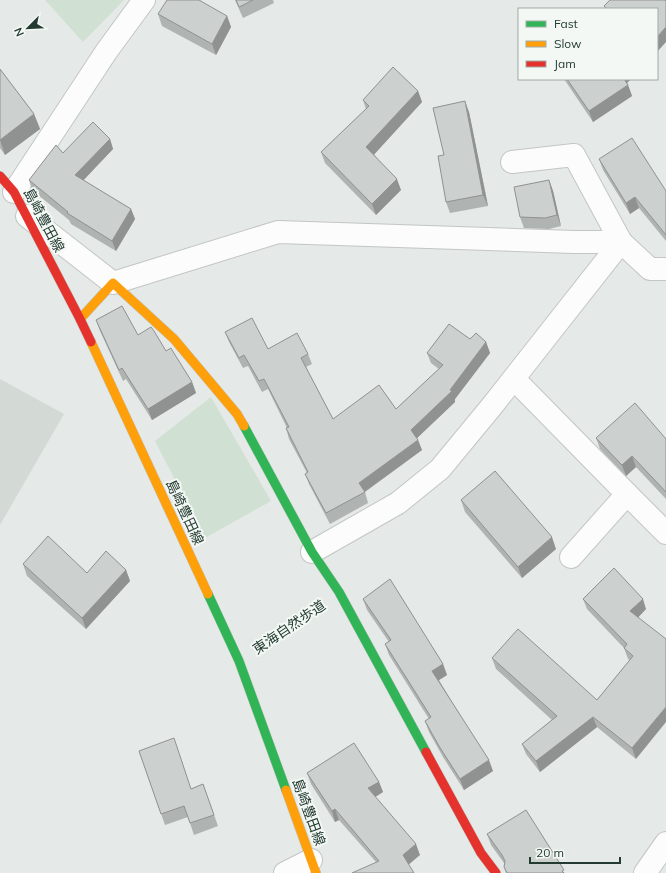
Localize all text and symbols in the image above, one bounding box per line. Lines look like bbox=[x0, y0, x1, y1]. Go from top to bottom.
north arrow bbox=[8, 8, 48, 48]
legend bbox=[518, 8, 658, 80]
text: Fast bbox=[554, 16, 578, 31]
text: N bbox=[11, 25, 27, 39]
text: Slow bbox=[554, 36, 582, 51]
text: Jam bbox=[554, 56, 576, 71]
street label: 島崎豊田線 bbox=[20, 185, 68, 255]
street label: 島崎豊田線 bbox=[162, 476, 208, 548]
street label: 東海自然歩道 bbox=[249, 596, 329, 658]
street label: 島崎豊田線 bbox=[289, 776, 329, 848]
scale bar bbox=[530, 839, 620, 865]
text: 20 m bbox=[536, 845, 564, 860]

